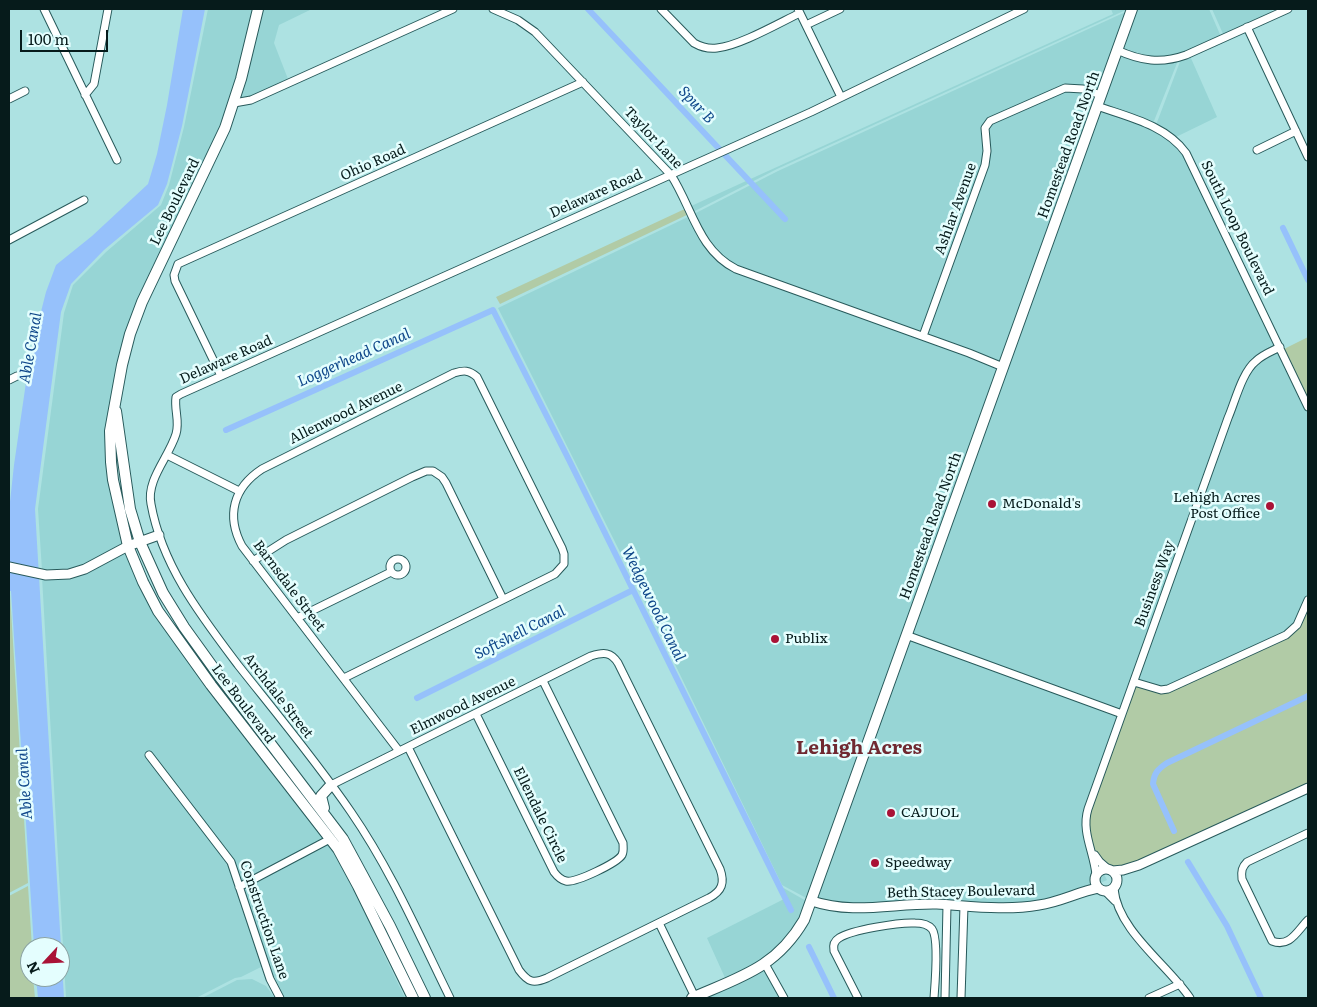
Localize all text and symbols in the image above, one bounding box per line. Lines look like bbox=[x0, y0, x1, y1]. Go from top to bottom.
scale bar bbox=[22, 20, 110, 52]
text: 100 m bbox=[28, 27, 69, 50]
street label: Homestead Road North bbox=[1035, 69, 1103, 221]
water label: Spur B bbox=[674, 83, 718, 127]
street label: Taylor Lane bbox=[620, 104, 686, 172]
street label: Ohio Road bbox=[338, 141, 408, 185]
street label: Lee Boulevard bbox=[147, 156, 203, 248]
street label: South Loop Boulevard bbox=[1197, 158, 1277, 298]
street label: Ashlar Avenue bbox=[932, 161, 980, 257]
street label: Delaware Road bbox=[547, 166, 645, 222]
water label: Able Canal bbox=[16, 311, 46, 385]
water label: Loggerhead Canal bbox=[295, 325, 413, 391]
street label: Delaware Road bbox=[177, 332, 275, 388]
street label: Allenwood Avenue bbox=[287, 378, 405, 448]
street label: Homestead Road North bbox=[897, 450, 965, 602]
place label: Lehigh Acres Post Office bbox=[1173, 490, 1260, 522]
place label: McDonald's bbox=[1002, 496, 1081, 512]
marker: McDonald's bbox=[986, 498, 998, 510]
marker: Lehigh Acres Post Office bbox=[1264, 500, 1276, 512]
street label: Barnsdale Street bbox=[249, 537, 329, 635]
street label: Business Way bbox=[1132, 539, 1178, 629]
water label: Wedgewood Canal bbox=[617, 544, 689, 664]
water label: Softshell Canal bbox=[472, 602, 568, 664]
place label: Publix bbox=[785, 631, 828, 647]
marker: Publix bbox=[769, 633, 781, 645]
street label: Archdale Street bbox=[240, 650, 316, 742]
street label: Lee Boulevard bbox=[208, 661, 278, 747]
street label: Elmwood Avenue bbox=[408, 673, 518, 739]
district label: Lehigh Acres bbox=[796, 737, 922, 759]
water label: Able Canal bbox=[14, 748, 36, 820]
street label: Ellendale Circle bbox=[509, 764, 571, 866]
place label: CAJUOL bbox=[901, 805, 959, 821]
marker: CAJUOL bbox=[885, 807, 897, 819]
place label: Speedway bbox=[885, 855, 952, 871]
marker: Speedway bbox=[869, 857, 881, 869]
street label: Construction Lane bbox=[236, 859, 292, 981]
street label: Beth Stacey Boulevard bbox=[887, 882, 1035, 902]
north arrow bbox=[20, 937, 70, 987]
text: N bbox=[21, 958, 44, 977]

